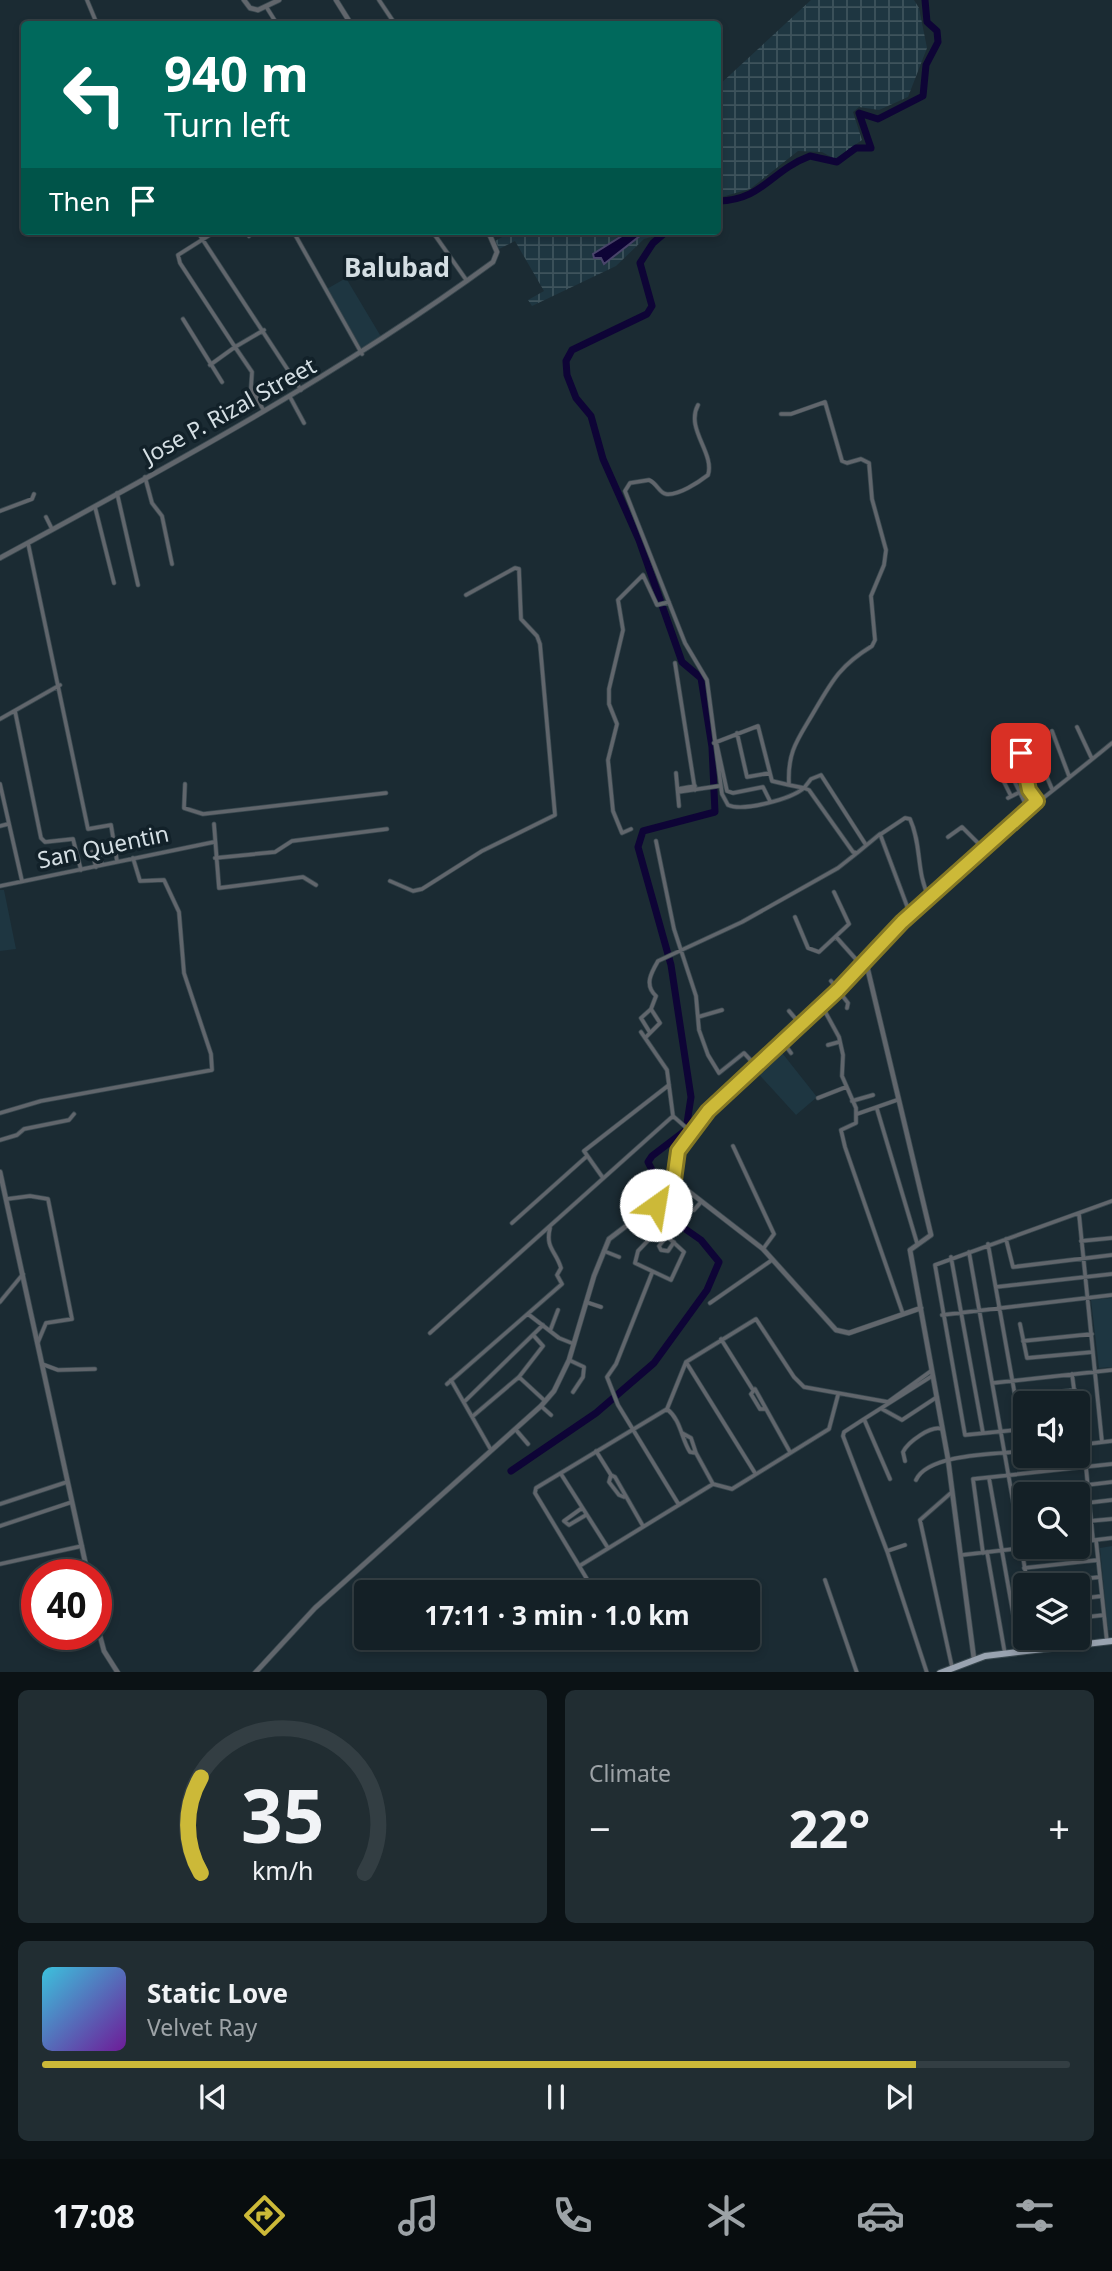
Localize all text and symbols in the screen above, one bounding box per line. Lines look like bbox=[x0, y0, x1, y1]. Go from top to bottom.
text: 940 m bbox=[164, 40, 309, 106]
icon: left bbox=[49, 49, 140, 140]
text: Turn left bbox=[164, 103, 290, 146]
icon: arrive bbox=[124, 182, 162, 220]
text: Then bbox=[49, 183, 110, 219]
district label: Balubad bbox=[344, 249, 450, 285]
street label: Jose P. Rizal Street bbox=[135, 349, 321, 472]
pin bbox=[991, 723, 1051, 783]
icon: arrive bbox=[1002, 734, 1040, 772]
street label: San Quentin bbox=[34, 816, 172, 876]
position arrow bbox=[619, 1168, 693, 1242]
map controls bbox=[1013, 1391, 1090, 1650]
button: sound bbox=[1013, 1391, 1090, 1468]
button: search bbox=[1013, 1482, 1090, 1559]
speed limit sign: 40 bbox=[21, 1559, 112, 1650]
button: layers bbox=[1013, 1573, 1090, 1650]
text: 17:11 · 3 min · 1.0 km bbox=[424, 1597, 690, 1633]
text: Climate bbox=[589, 1757, 671, 1789]
text: 35 bbox=[241, 1765, 324, 1864]
text: 22° bbox=[789, 1792, 870, 1863]
text: − bbox=[589, 1802, 611, 1854]
text: + bbox=[1048, 1802, 1070, 1854]
text: km/h bbox=[252, 1852, 313, 1886]
text: Static Love bbox=[147, 1975, 288, 2011]
text: Velvet Ray bbox=[147, 2011, 257, 2043]
icon: previous bbox=[194, 2078, 232, 2116]
icon: pause bbox=[537, 2078, 575, 2116]
icon: next bbox=[880, 2078, 918, 2116]
icon: directions bbox=[240, 2191, 289, 2240]
icon: music bbox=[394, 2191, 443, 2240]
icon: phone bbox=[548, 2191, 597, 2240]
icon: climate bbox=[702, 2191, 751, 2240]
icon: car bbox=[856, 2191, 905, 2240]
icon: filters bbox=[1010, 2191, 1059, 2240]
text: 17:08 bbox=[53, 2194, 135, 2237]

